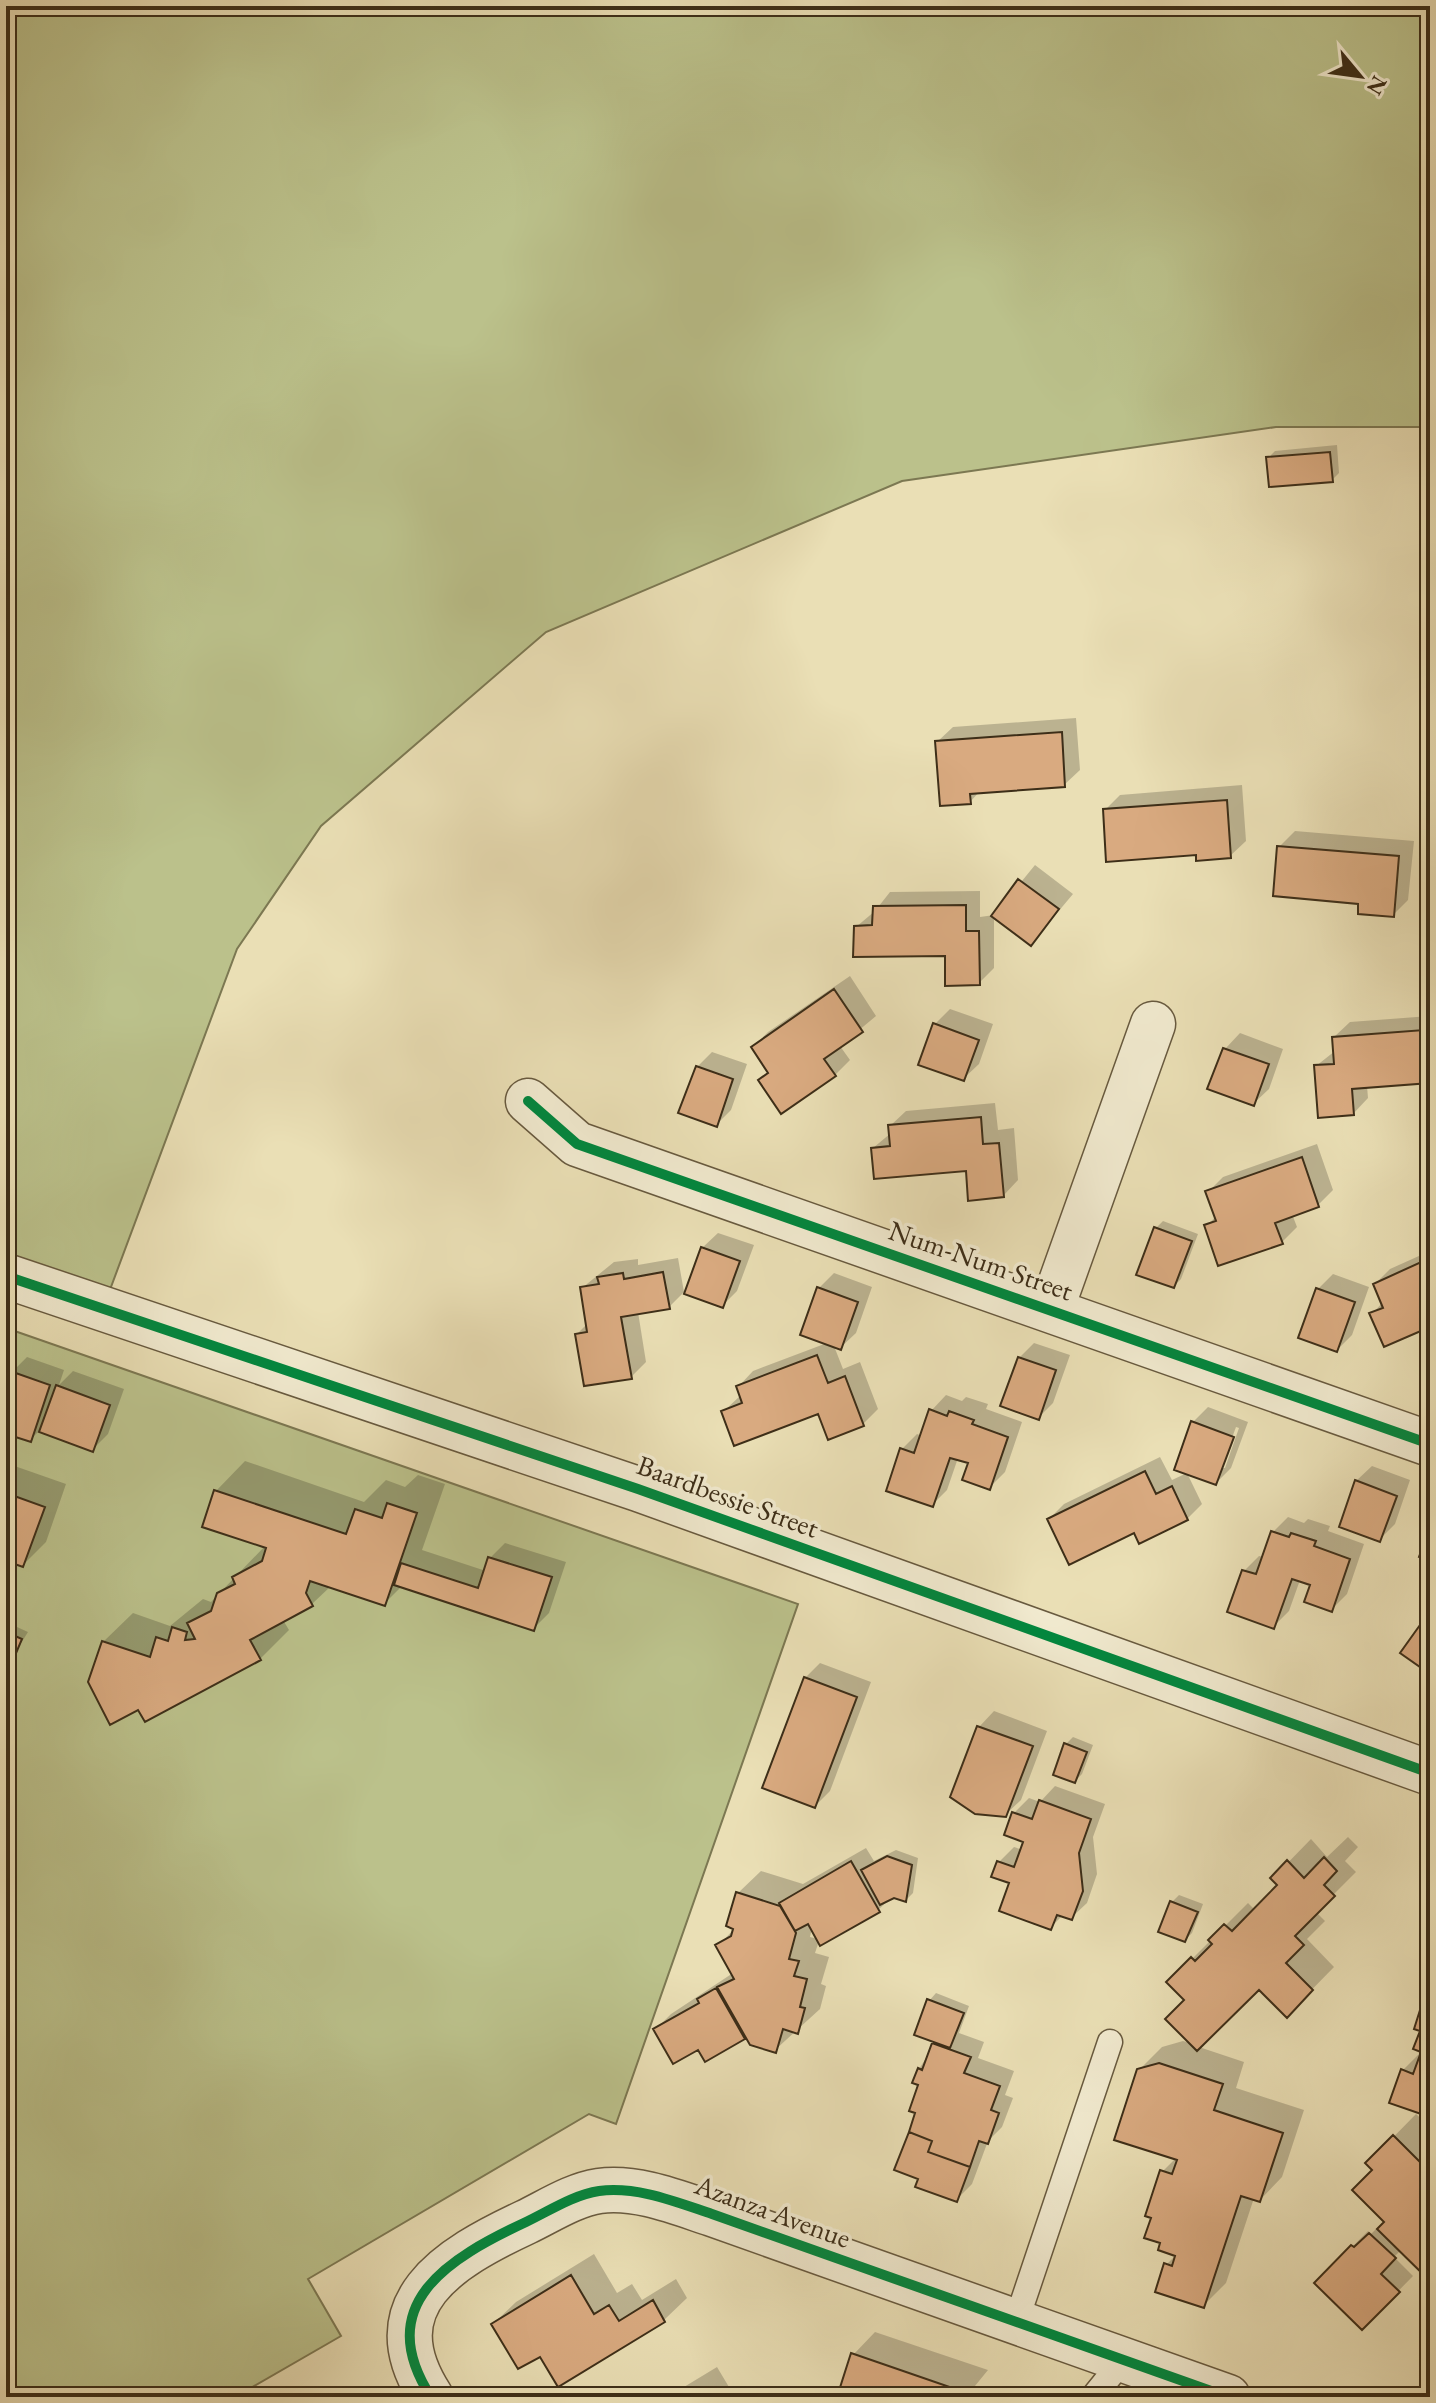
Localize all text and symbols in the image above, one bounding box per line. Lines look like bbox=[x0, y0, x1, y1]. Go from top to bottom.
north arrow bbox=[1320, 36, 1400, 116]
text: N bbox=[1360, 71, 1394, 100]
street label: Num-Num Street bbox=[884, 1212, 1078, 1308]
street label: Baardbessie Street bbox=[632, 1446, 824, 1546]
street label: Azanza Avenue bbox=[689, 2166, 856, 2256]

